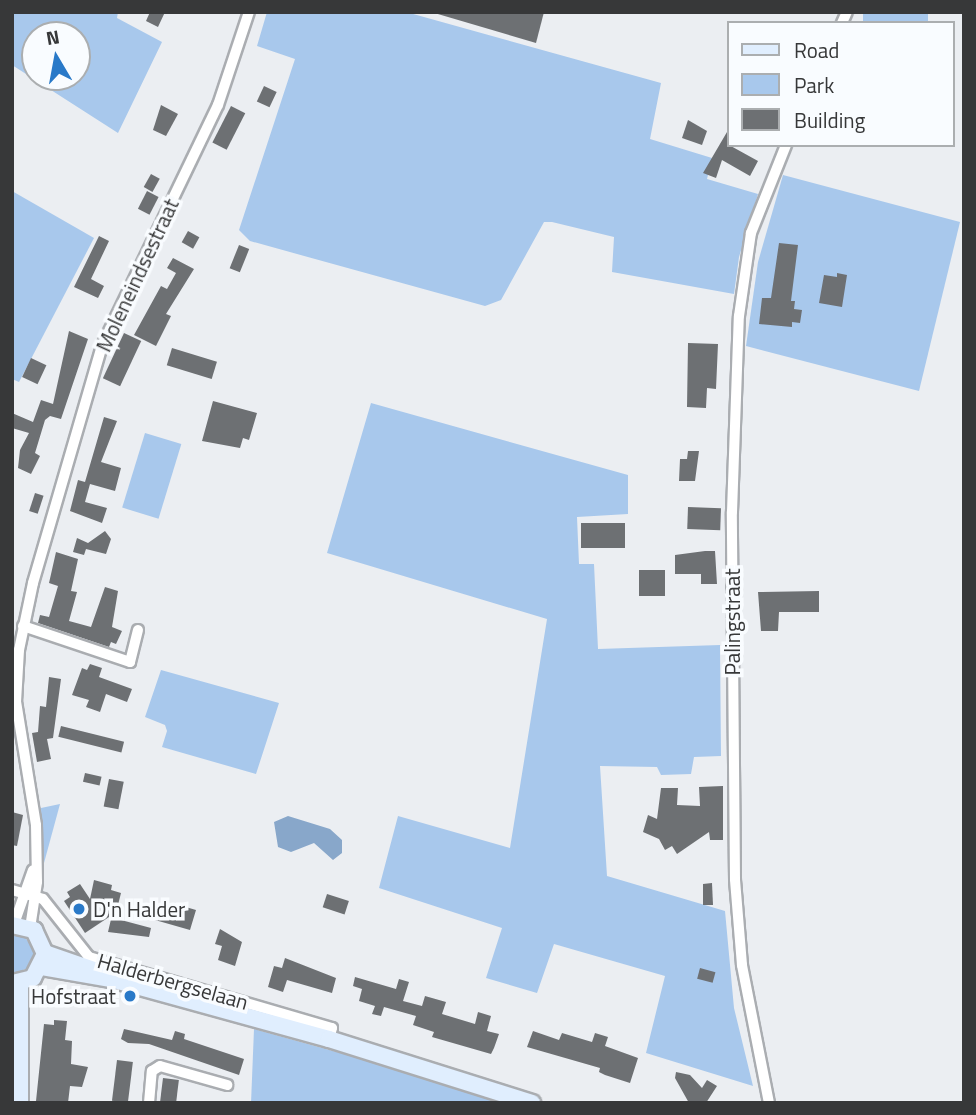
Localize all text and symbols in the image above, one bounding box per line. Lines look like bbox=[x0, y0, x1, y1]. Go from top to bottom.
north arrow bbox=[21, 21, 91, 91]
text: N bbox=[44, 21, 62, 52]
legend bbox=[727, 21, 955, 147]
text: Road bbox=[794, 34, 839, 66]
text: Park bbox=[794, 69, 834, 101]
text: Building bbox=[794, 104, 865, 136]
street label: Moleneindsestraat bbox=[90, 194, 184, 356]
street label: Palingstraat bbox=[719, 568, 745, 676]
place label: D'n Halder bbox=[93, 896, 185, 922]
marker: D'n Halder bbox=[71, 901, 87, 917]
street label: Halderbergselaan bbox=[95, 947, 251, 1015]
place label: Hofstraat bbox=[31, 983, 116, 1009]
marker: Hofstraat bbox=[122, 988, 138, 1004]

